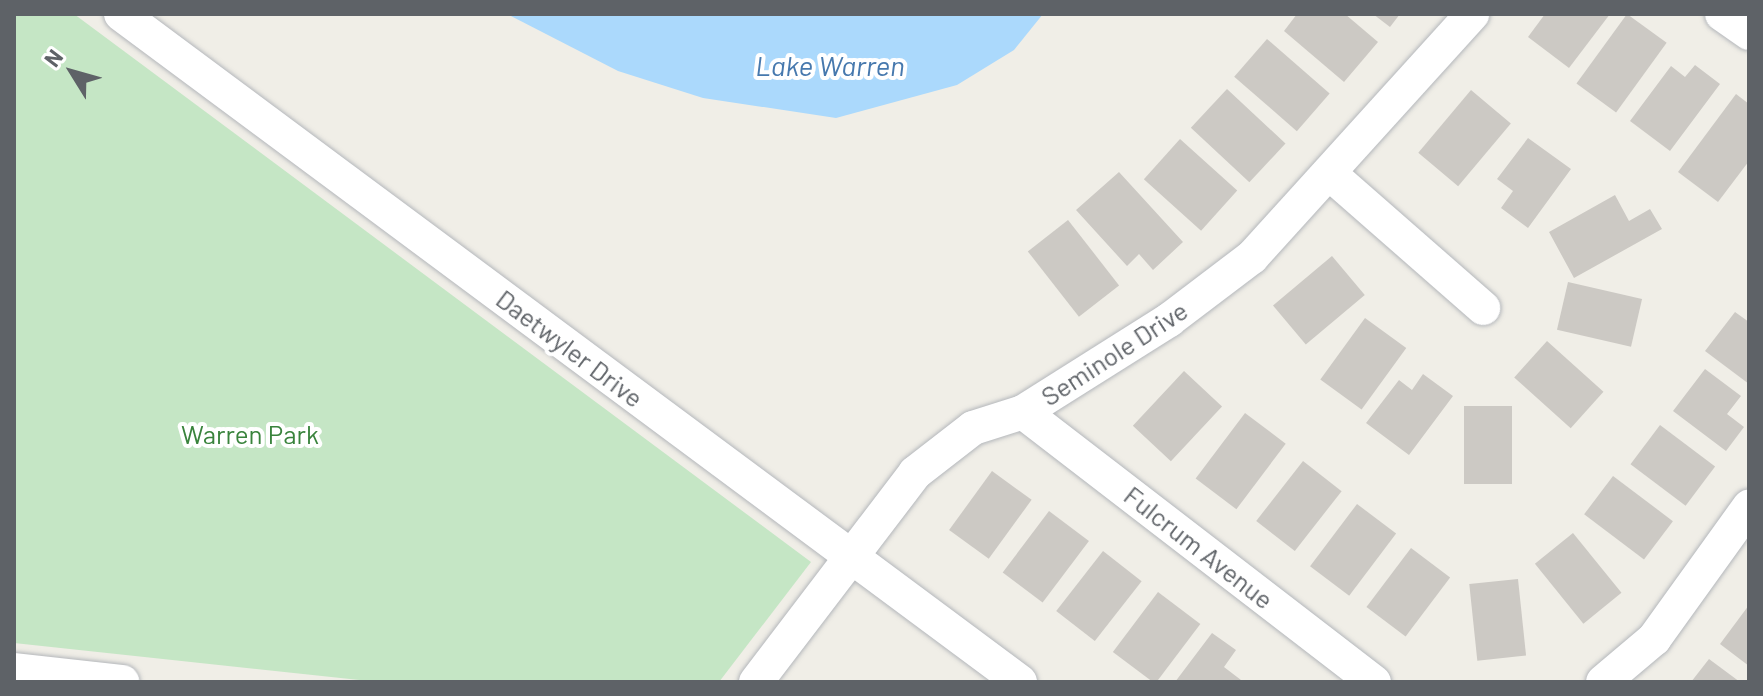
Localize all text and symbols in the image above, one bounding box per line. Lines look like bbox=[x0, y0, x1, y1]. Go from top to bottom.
north arrow bbox=[32, 32, 112, 112]
text: N bbox=[38, 44, 68, 71]
water label: Lake Warren bbox=[755, 48, 905, 82]
street label: Daetwyler Drive bbox=[491, 283, 649, 413]
street label: Seminole Drive bbox=[1035, 294, 1193, 412]
park label: Warren Park bbox=[181, 418, 319, 450]
street label: Fulcrum Avenue bbox=[1118, 479, 1280, 615]

